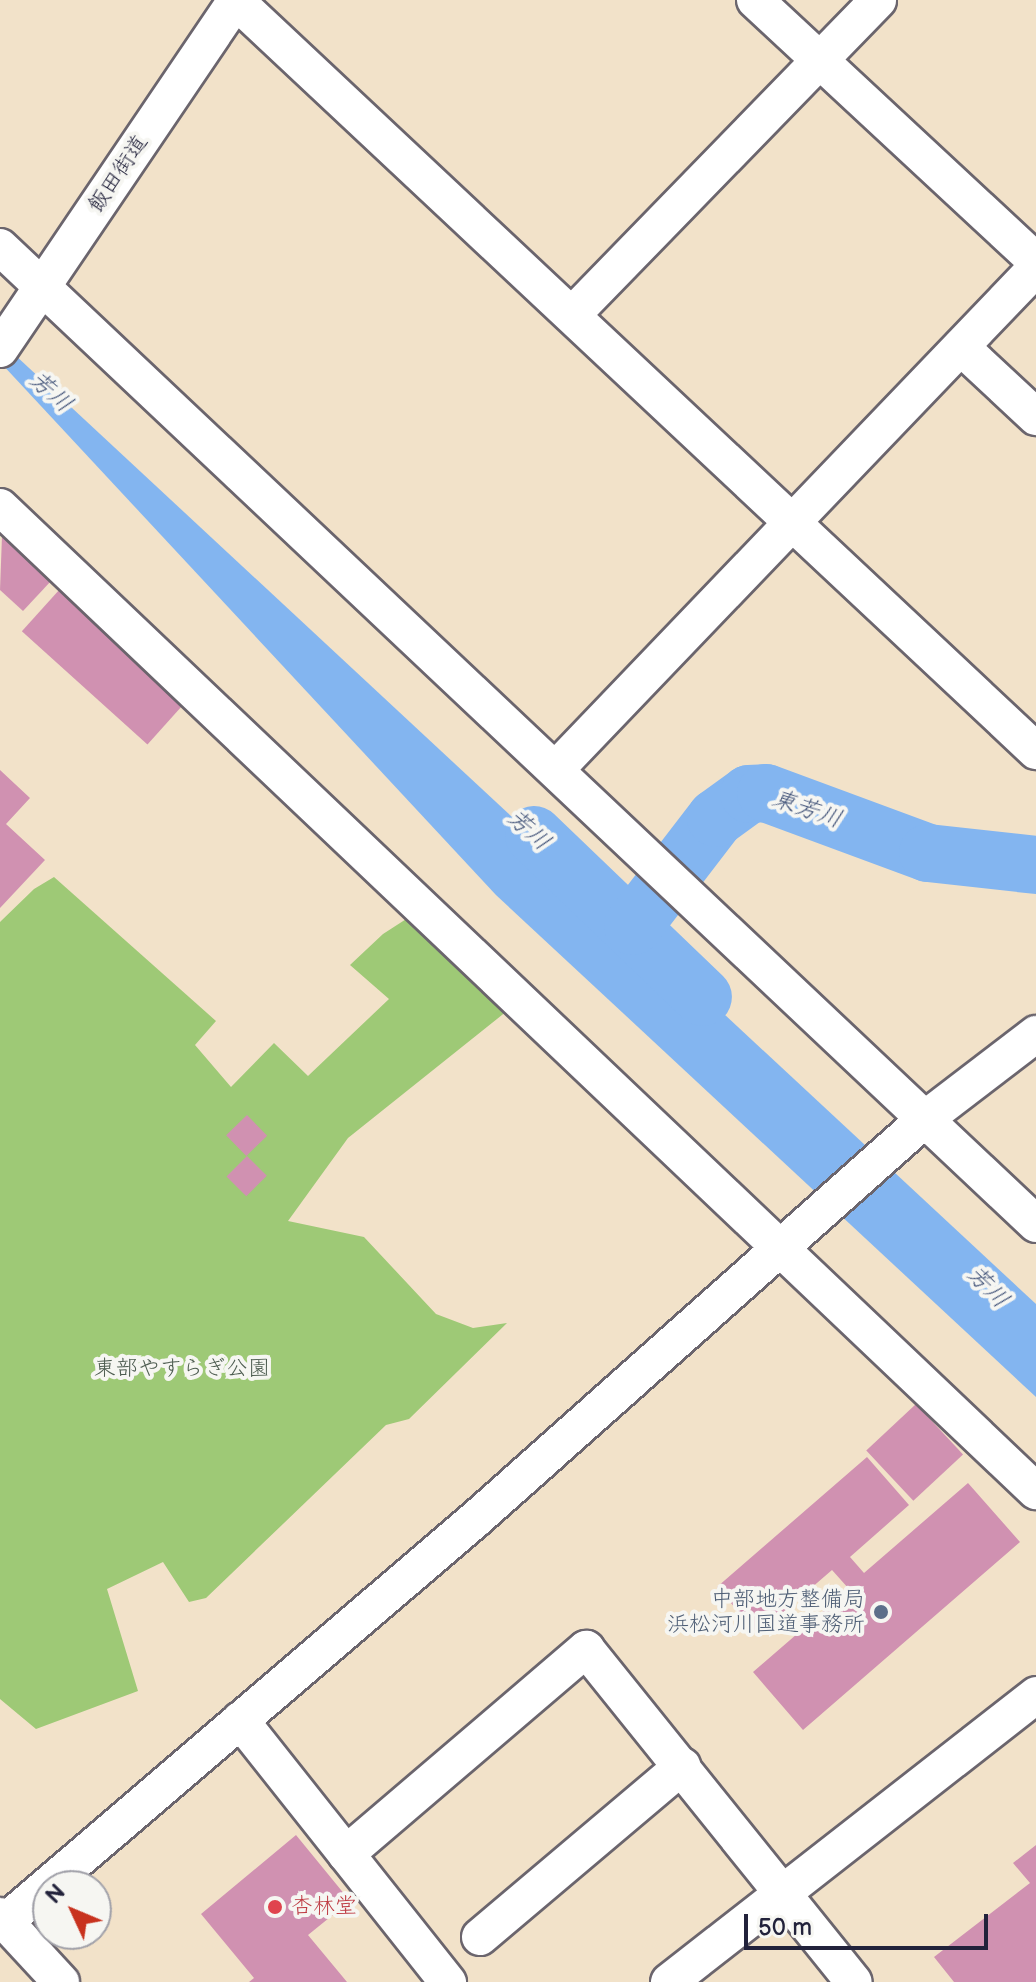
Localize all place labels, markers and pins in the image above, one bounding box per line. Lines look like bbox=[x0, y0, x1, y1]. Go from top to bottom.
place label: 中部地方整備局 浜松河川国道事務所 bbox=[667, 1586, 865, 1638]
marker: 中部地方整備局 浜松河川国道事務所 bbox=[872, 1603, 890, 1621]
place label: 杏林堂 bbox=[291, 1894, 357, 1920]
marker: 杏林堂 bbox=[266, 1898, 284, 1916]

